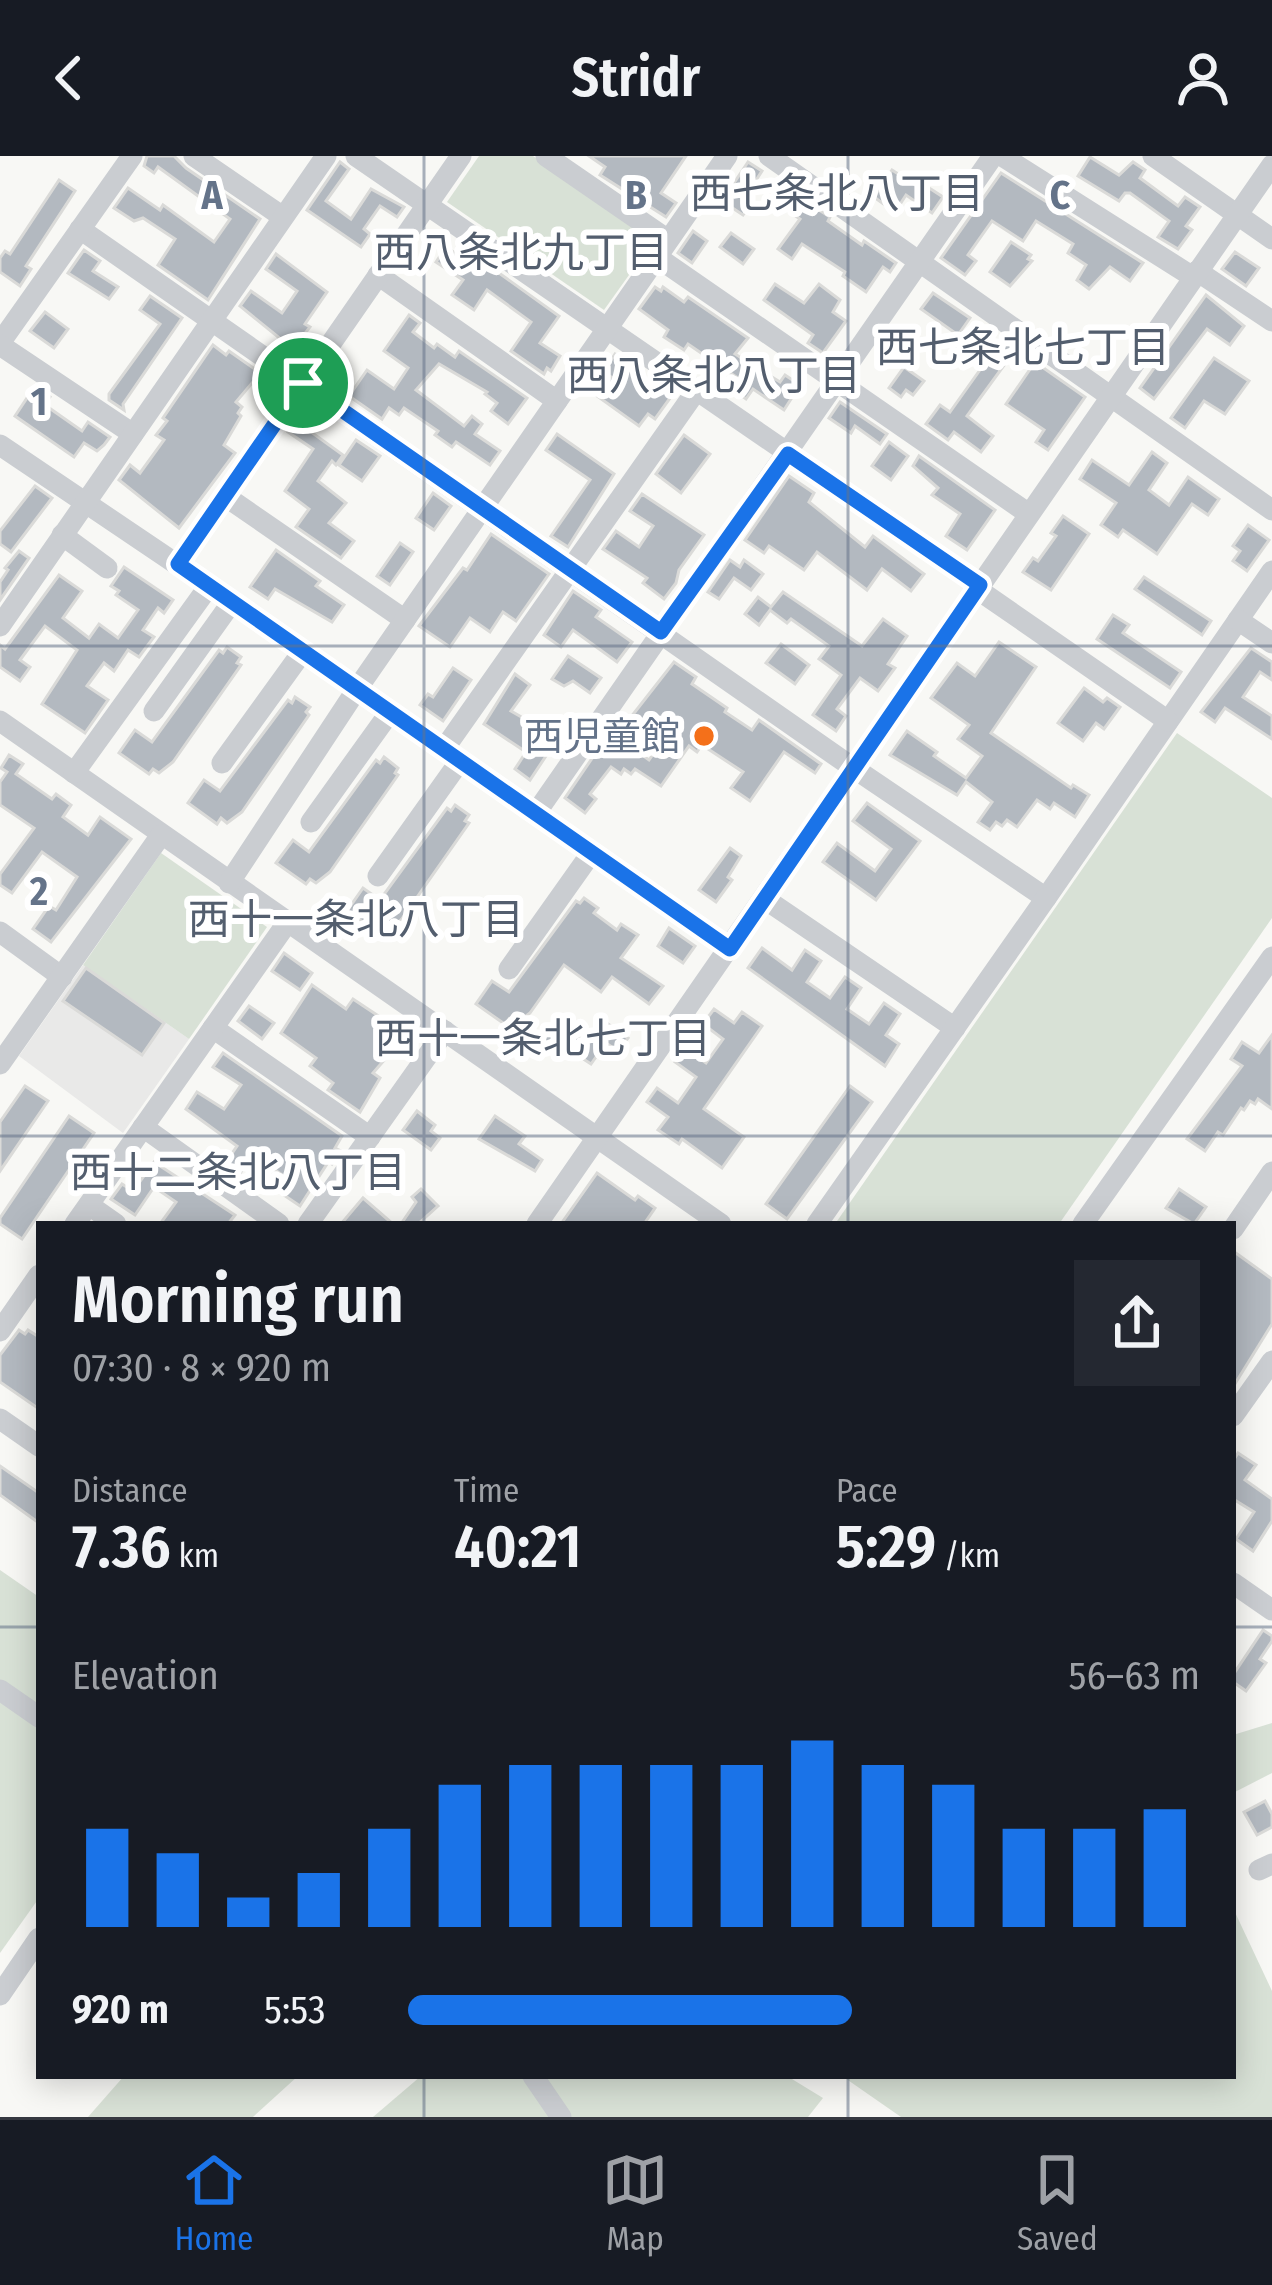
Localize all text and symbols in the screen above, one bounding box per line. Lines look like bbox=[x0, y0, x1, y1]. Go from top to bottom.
icon: back bbox=[36, 45, 102, 111]
icon: person bbox=[1170, 45, 1236, 111]
text: Stridr bbox=[572, 46, 700, 110]
district label: 西七条北八丁目 bbox=[690, 169, 984, 219]
text: A bbox=[200, 173, 223, 219]
text: B bbox=[625, 173, 647, 219]
text: C bbox=[1050, 173, 1071, 219]
district label: 西八条北九丁目 bbox=[374, 228, 668, 278]
district label: 西七条北七丁目 bbox=[876, 323, 1170, 373]
pin bbox=[252, 332, 354, 434]
icon: arrive bbox=[270, 350, 336, 416]
district label: 西八条北八丁目 bbox=[567, 351, 861, 401]
text: 1 bbox=[31, 379, 47, 425]
place label: 西児童館 bbox=[524, 714, 680, 760]
marker: 西児童館 bbox=[691, 723, 717, 749]
text: 2 bbox=[29, 869, 48, 915]
district label: 西十一条北八丁目 bbox=[188, 895, 524, 945]
district label: 西十一条北七丁目 bbox=[375, 1014, 711, 1064]
district label: 西十二条北八丁目 bbox=[70, 1148, 406, 1198]
text: Morning run bbox=[72, 1260, 404, 1339]
button: share bbox=[1074, 1260, 1200, 1386]
text: 07:30 · 8 × 920 m bbox=[72, 1345, 331, 1391]
text: Distance bbox=[72, 1471, 188, 1511]
text: Time bbox=[454, 1471, 519, 1511]
text: Pace bbox=[836, 1471, 898, 1511]
text: 7.36 bbox=[72, 1511, 171, 1583]
text: 40:21 bbox=[454, 1511, 582, 1583]
text: 5:29 bbox=[836, 1511, 936, 1583]
text: km bbox=[171, 1536, 219, 1576]
text: /km bbox=[936, 1536, 1000, 1576]
text: Elevation bbox=[72, 1653, 219, 1699]
text: 56–63 m bbox=[1068, 1653, 1200, 1699]
text: 920 m bbox=[72, 1987, 169, 2033]
text: 5:53 bbox=[264, 1987, 326, 2033]
tab: Home bbox=[174, 2147, 253, 2259]
tab: Map bbox=[602, 2147, 668, 2259]
tab: Saved bbox=[1017, 2147, 1098, 2259]

